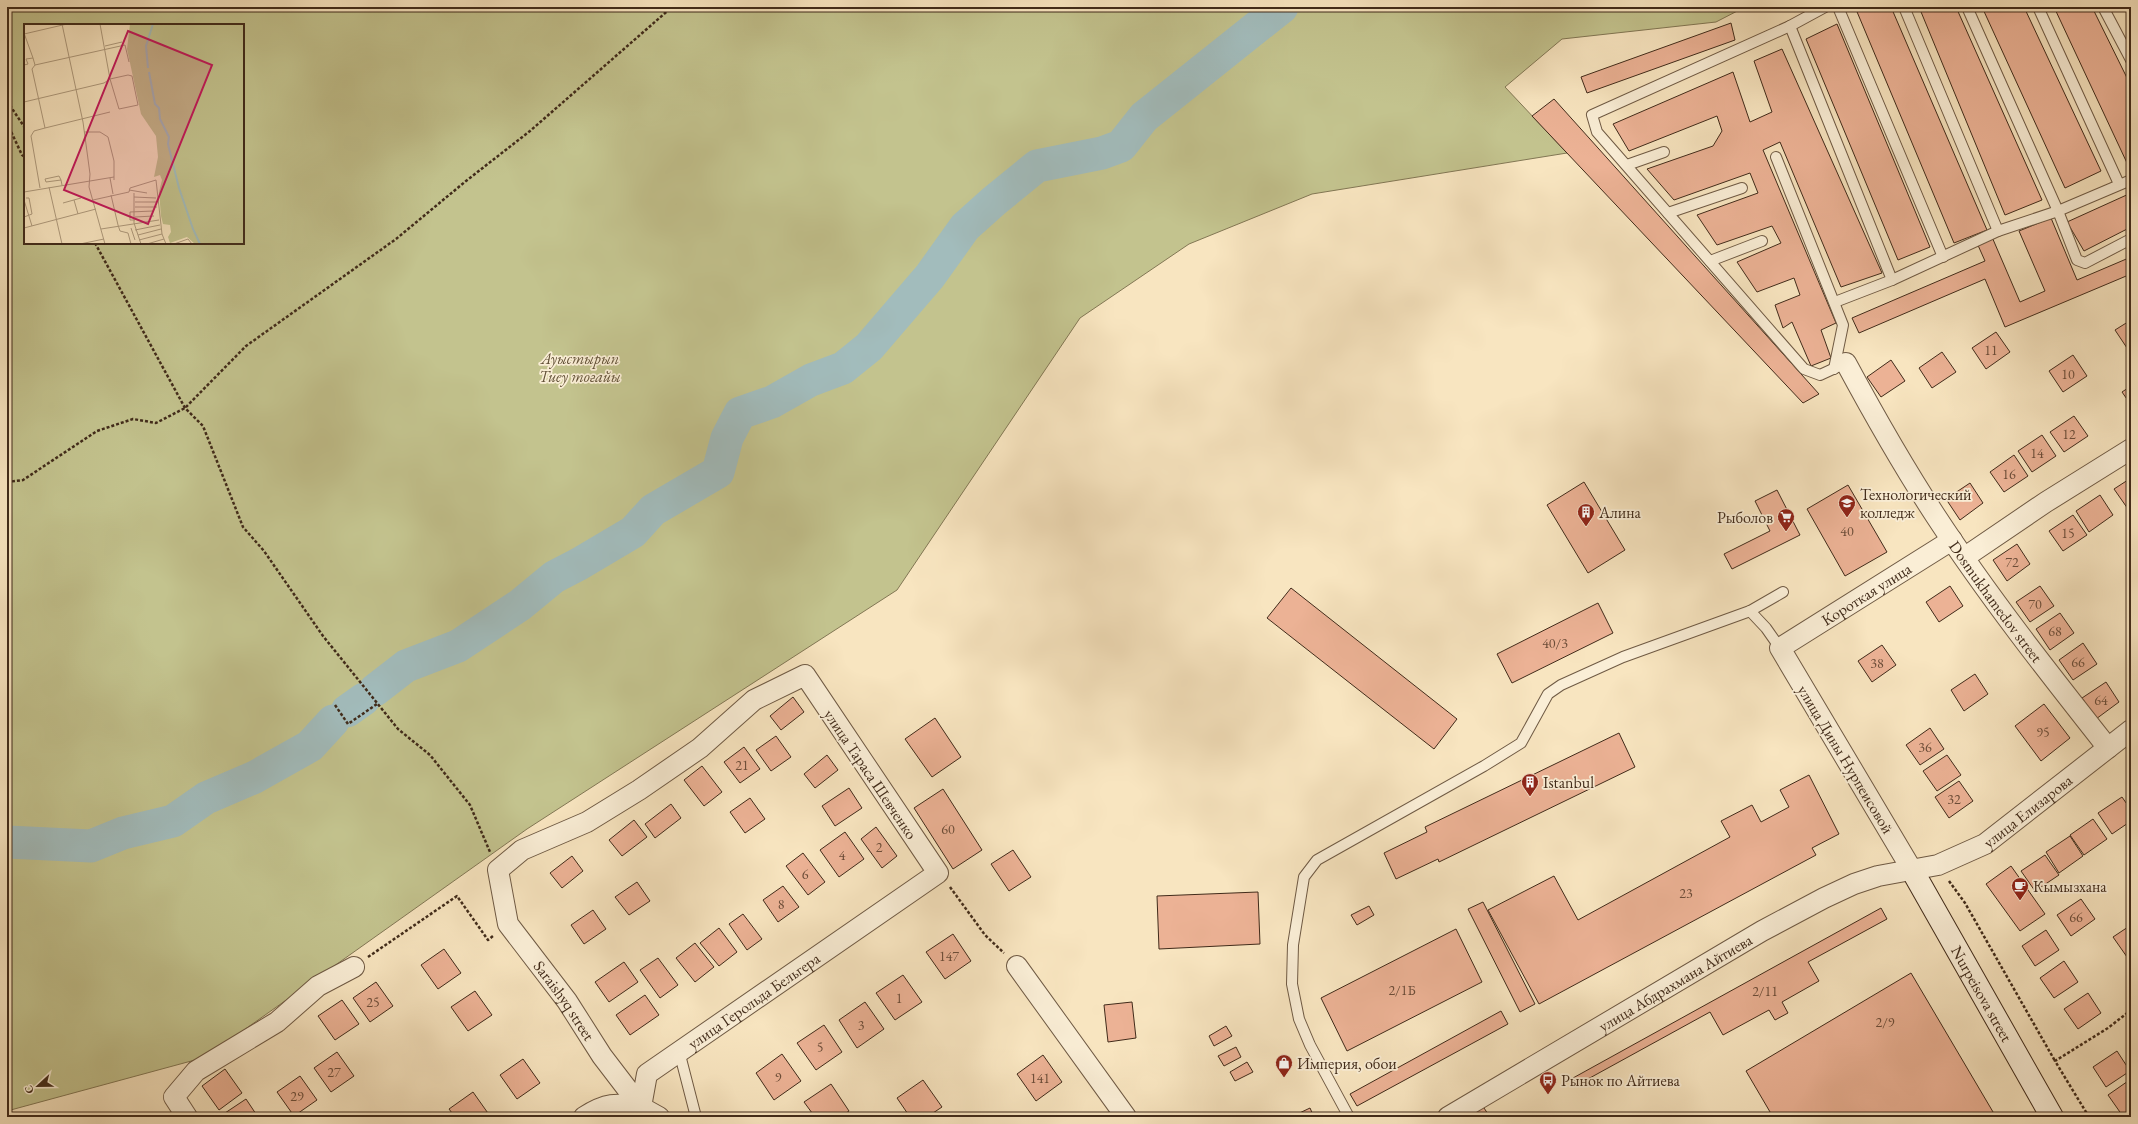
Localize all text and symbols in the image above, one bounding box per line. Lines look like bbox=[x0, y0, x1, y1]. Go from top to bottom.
inset map bbox=[24, 24, 244, 244]
house number: 11 bbox=[1984, 341, 1998, 359]
park label: Ауыстырып Тиеу тоғайы bbox=[539, 348, 621, 387]
house number: 10 bbox=[2061, 365, 2075, 383]
house number: 12 bbox=[2062, 425, 2076, 443]
house number: 14 bbox=[2030, 444, 2044, 462]
house number: 16 bbox=[2002, 465, 2016, 483]
place label: Технологический колледж bbox=[1860, 484, 1972, 523]
school or university icon: Технологический колледж bbox=[1837, 493, 1857, 518]
building icon: Алина bbox=[1576, 502, 1596, 527]
place label: Алина bbox=[1598, 502, 1642, 523]
place label: Рыболов bbox=[1717, 507, 1773, 528]
supermarket icon: Рыболов bbox=[1776, 507, 1796, 532]
house number: 40 bbox=[1840, 522, 1854, 540]
house number: 15 bbox=[2061, 524, 2075, 542]
street label: Dosmukhamedov street bbox=[1944, 537, 2047, 667]
house number: 72 bbox=[2005, 553, 2019, 571]
street label: Короткая улица bbox=[1817, 558, 1916, 630]
house number: 70 bbox=[2028, 595, 2042, 613]
house number: 68 bbox=[2048, 622, 2062, 640]
house number: 40/3 bbox=[1542, 634, 1568, 652]
house number: 66 bbox=[2071, 653, 2085, 671]
house number: 38 bbox=[1870, 654, 1884, 672]
street label: улица Дины Нурпеисовой bbox=[1793, 681, 1899, 838]
house number: 64 bbox=[2094, 691, 2108, 709]
street label: улица Тараса Шевченко bbox=[819, 705, 922, 843]
house number: 95 bbox=[2036, 723, 2050, 741]
house number: 36 bbox=[1918, 738, 1932, 756]
house number: 21 bbox=[735, 756, 749, 774]
street label: улица Елизарова bbox=[1979, 769, 2077, 853]
building icon: Istanbul bbox=[1520, 772, 1540, 797]
place label: Istanbul bbox=[1543, 772, 1594, 793]
house number: 32 bbox=[1947, 790, 1961, 808]
house number: 60 bbox=[941, 820, 955, 838]
house number: 2 bbox=[876, 838, 883, 856]
house number: 4 bbox=[839, 846, 846, 864]
house number: 6 bbox=[802, 865, 809, 883]
cafe icon: Кымызхана bbox=[2010, 876, 2030, 901]
place label: Кымызхана bbox=[2033, 876, 2107, 897]
house number: 23 bbox=[1679, 884, 1693, 902]
house number: 8 bbox=[778, 895, 785, 913]
house number: 66 bbox=[2069, 908, 2083, 926]
street label: улица Абдрахмана Айтиева bbox=[1595, 929, 1757, 1037]
street label: Nurpeisova street bbox=[1946, 942, 2017, 1046]
street label: улица Герольда Бельгера bbox=[684, 947, 825, 1054]
house number: 147 bbox=[939, 947, 959, 965]
street label: Saraishyq street bbox=[529, 956, 600, 1045]
house number: 2/1Б bbox=[1388, 981, 1416, 999]
house number: 2/11 bbox=[1752, 982, 1778, 1000]
house number: 1 bbox=[896, 989, 902, 1007]
house number: 25 bbox=[366, 993, 380, 1011]
house number: 2/9 bbox=[1875, 1013, 1895, 1031]
house number: 3 bbox=[858, 1016, 865, 1034]
house number: 5 bbox=[817, 1038, 823, 1056]
shop icon: Империя, обои bbox=[1274, 1053, 1294, 1078]
place label: Империя, обои bbox=[1297, 1053, 1397, 1074]
house number: 27 bbox=[327, 1063, 341, 1081]
north arrow bbox=[18, 1066, 58, 1106]
house number: 9 bbox=[775, 1068, 782, 1086]
house number: 141 bbox=[1030, 1069, 1050, 1087]
bus stop icon: Рынок по Айтиева bbox=[1538, 1070, 1558, 1095]
place label: Рынок по Айтиева bbox=[1561, 1070, 1680, 1091]
text: С bbox=[21, 1083, 37, 1096]
house number: 29 bbox=[290, 1087, 304, 1105]

